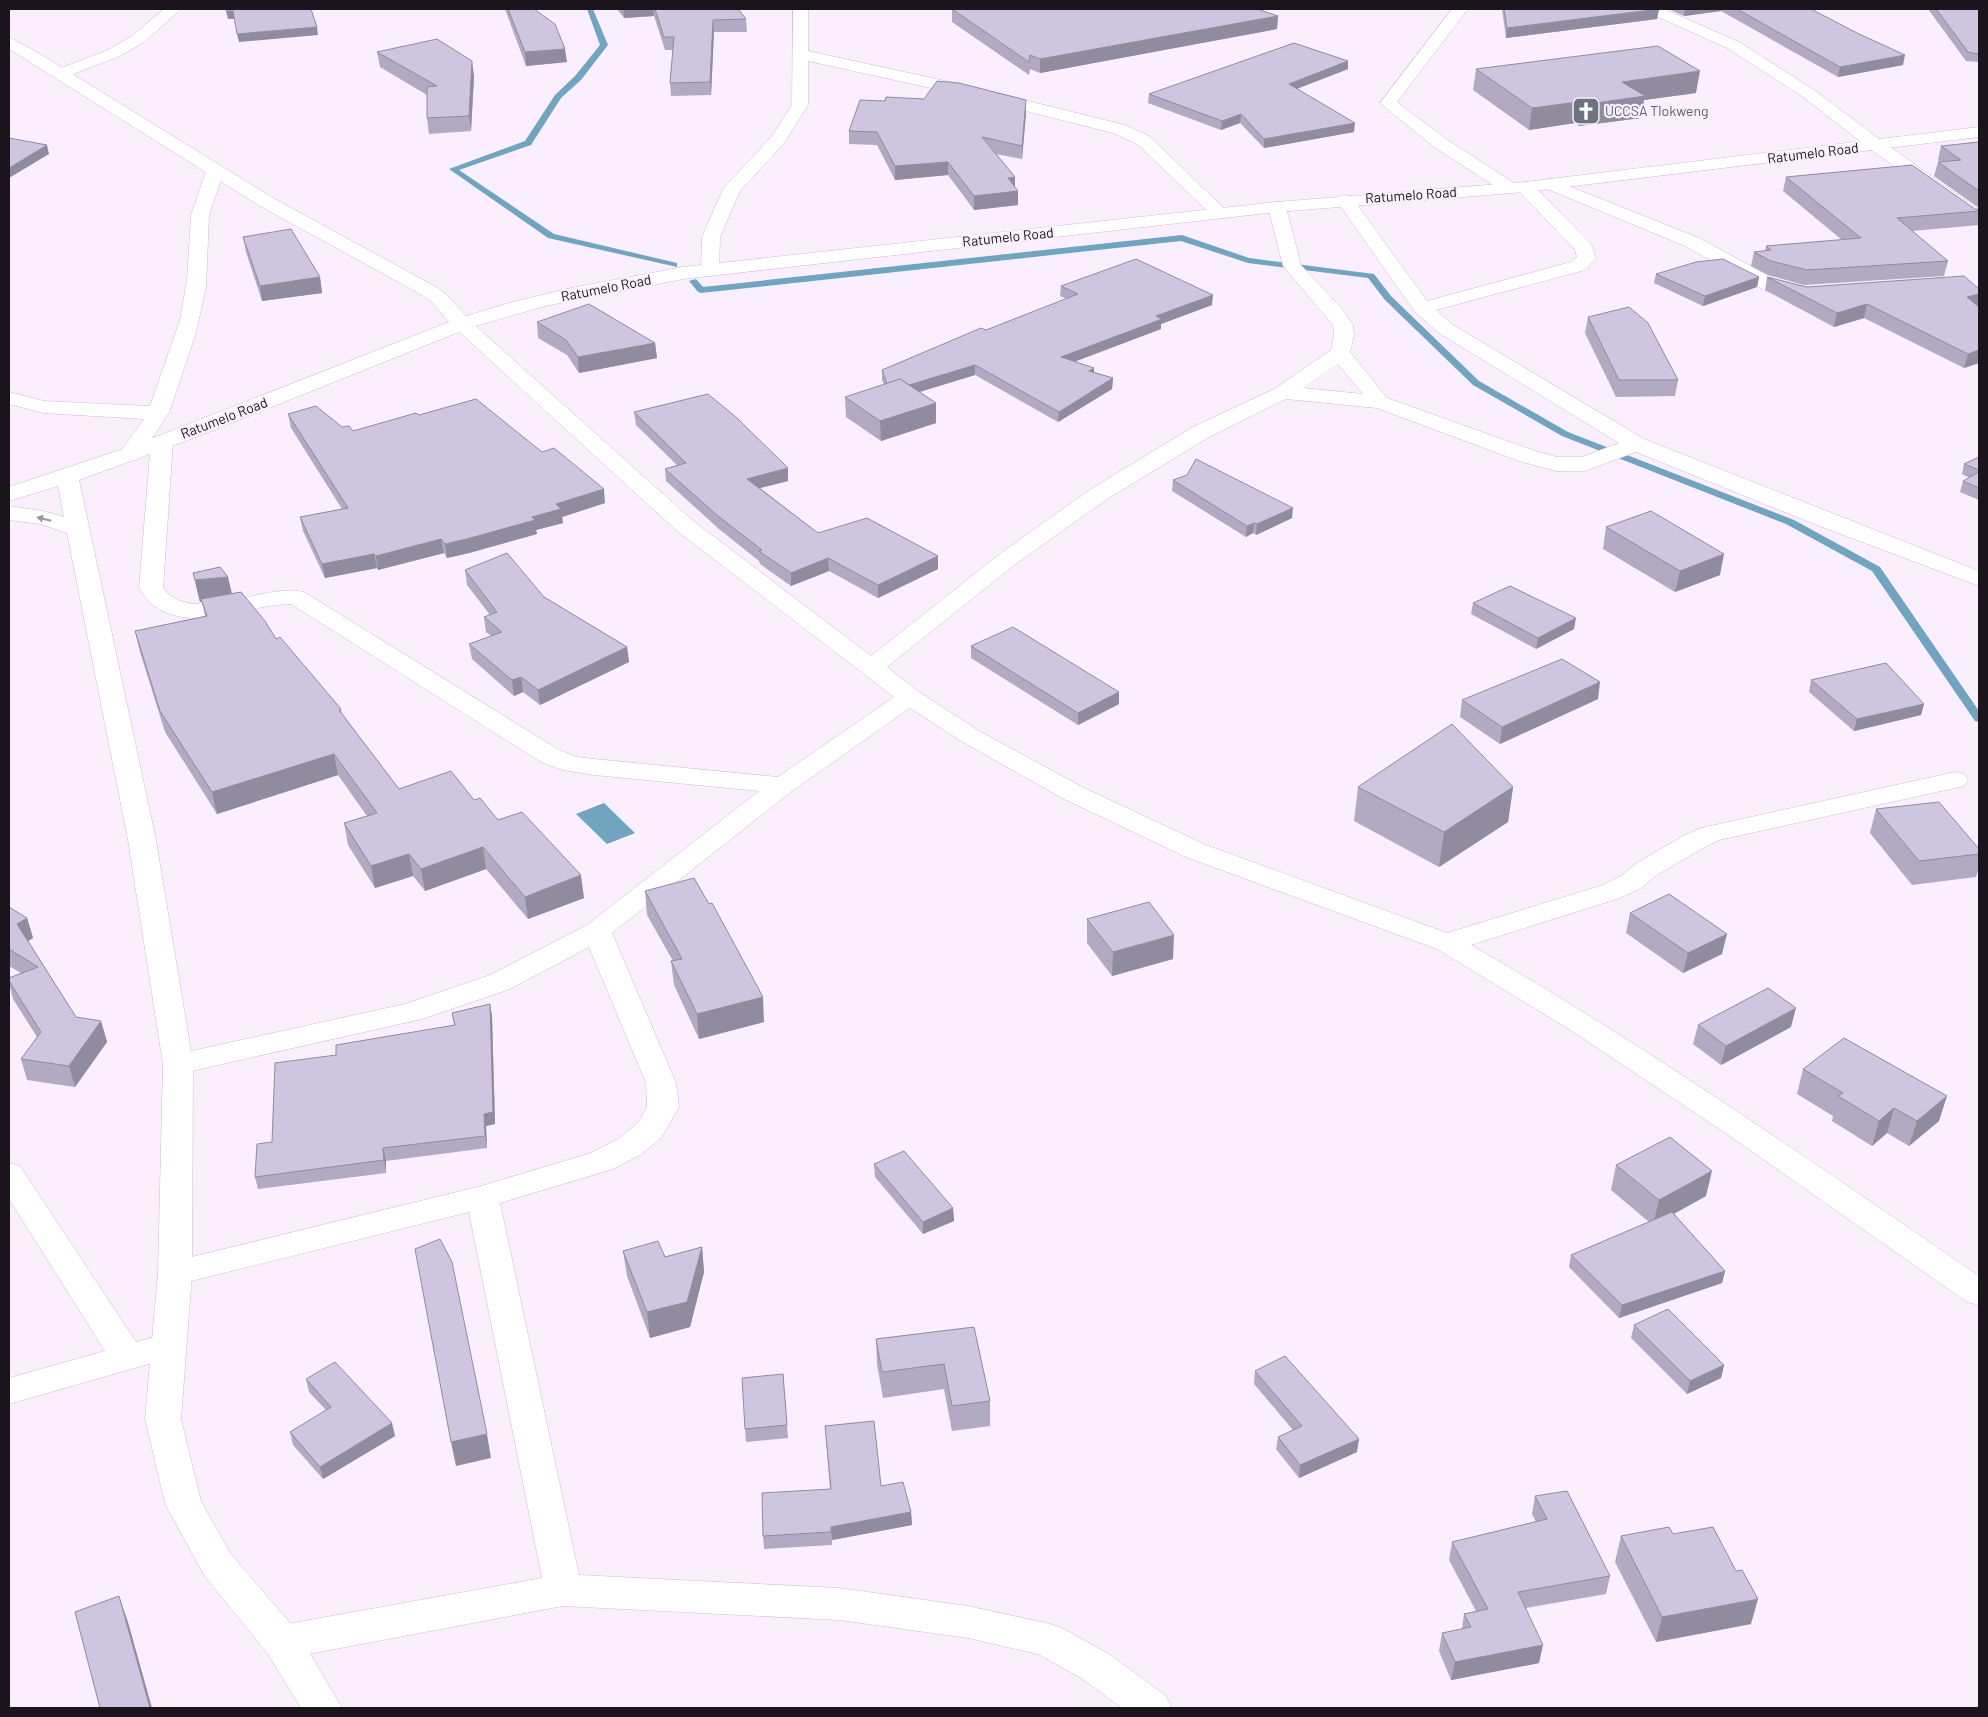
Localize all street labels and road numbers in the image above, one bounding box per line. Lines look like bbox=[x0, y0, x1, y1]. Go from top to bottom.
street label: Ratumelo Road bbox=[1766, 138, 1860, 167]
street label: Ratumelo Road bbox=[1365, 183, 1457, 206]
street label: Ratumelo Road bbox=[961, 223, 1054, 250]
street label: Ratumelo Road bbox=[559, 270, 653, 305]
street label: Ratumelo Road bbox=[178, 393, 270, 442]

